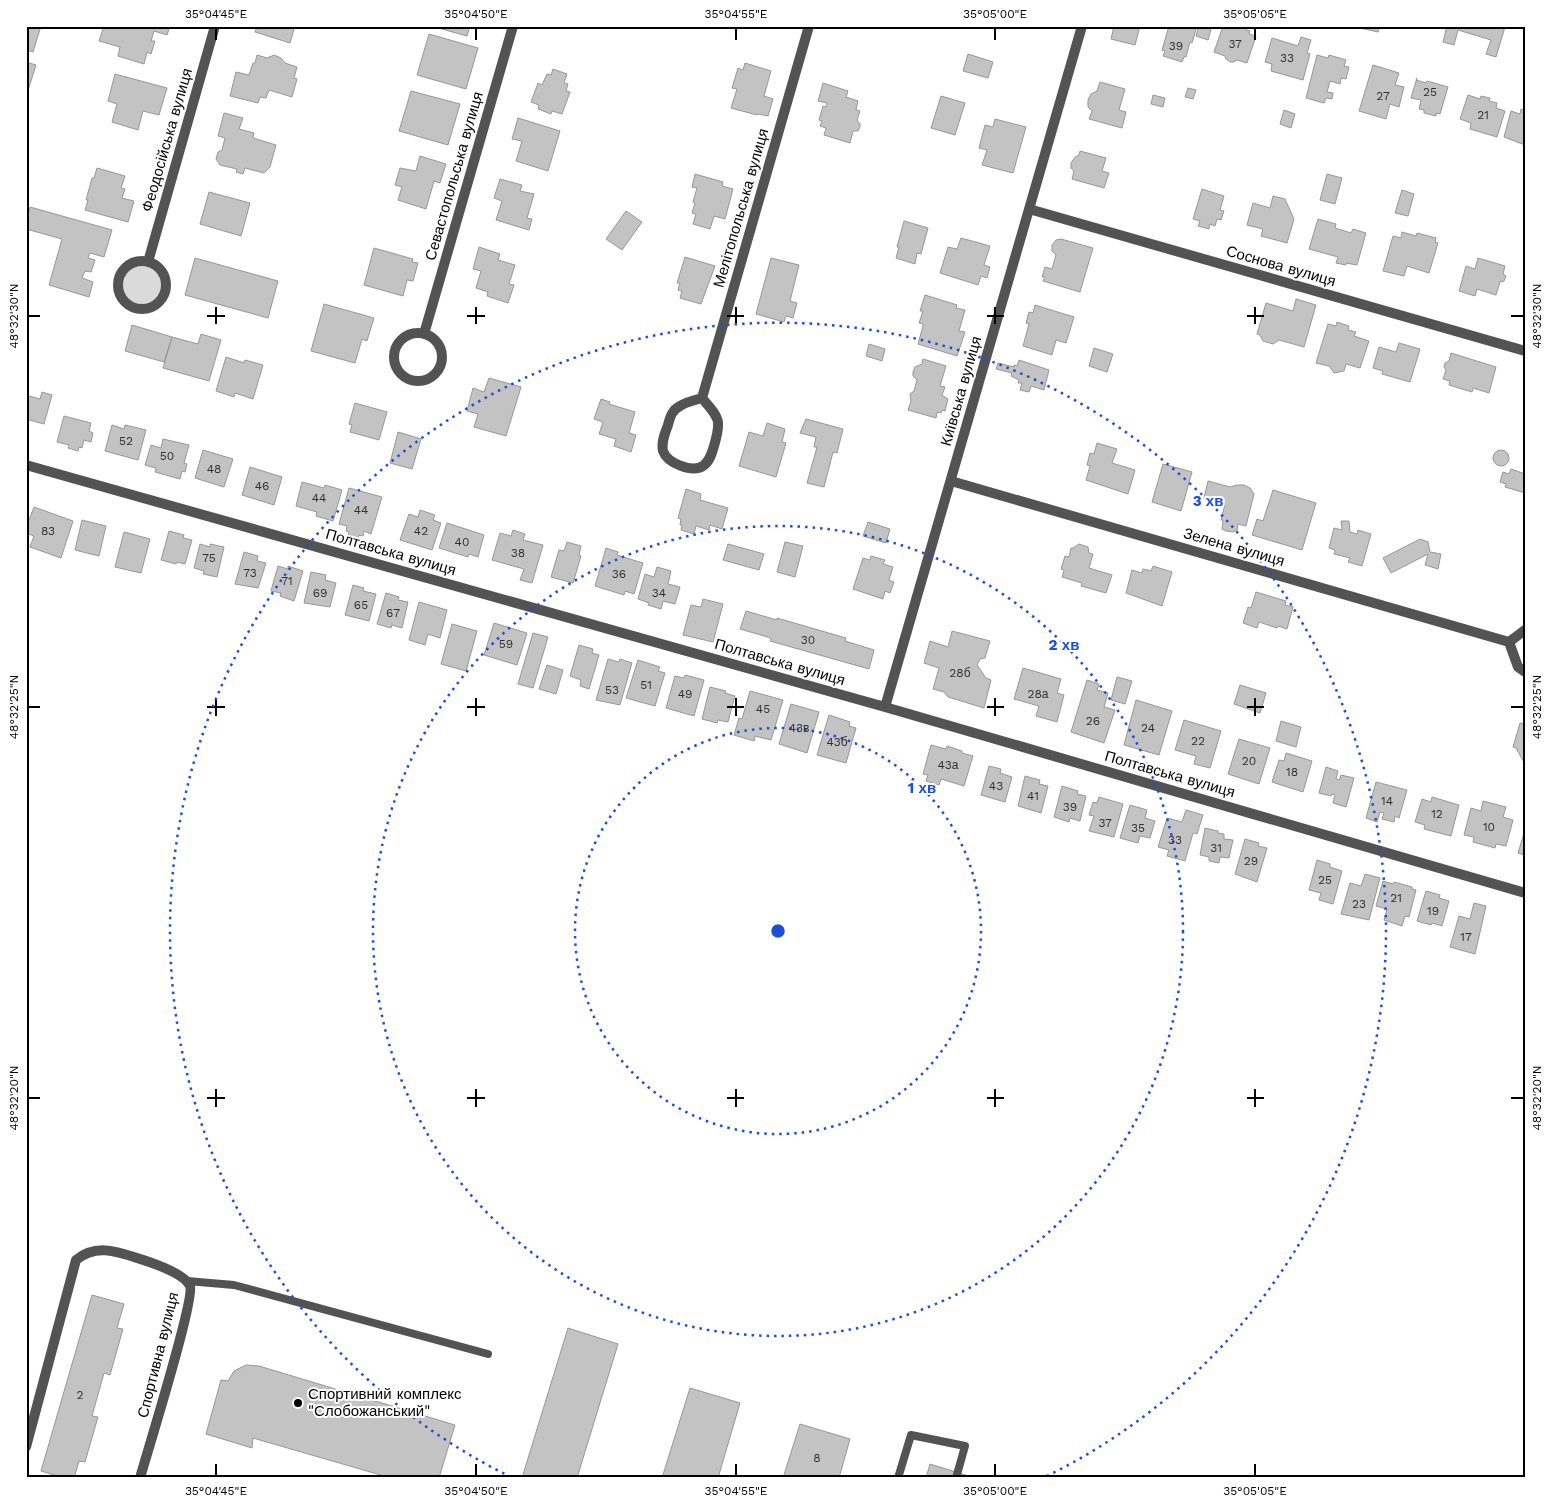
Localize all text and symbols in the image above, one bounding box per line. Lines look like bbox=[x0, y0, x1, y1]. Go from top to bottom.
text: 35°04'45"E bbox=[185, 7, 247, 21]
text: 35°04'50"E bbox=[444, 7, 508, 21]
text: 35°04'55"E bbox=[705, 7, 768, 21]
text: 35°05'00"E bbox=[963, 7, 1027, 21]
text: 35°05'05"E bbox=[1223, 7, 1287, 21]
house number: 37 bbox=[1228, 37, 1242, 51]
house number: 39 bbox=[1169, 39, 1183, 53]
house number: 33 bbox=[1280, 51, 1294, 65]
street label: Феодосійська вулиця bbox=[138, 66, 196, 214]
house number: 25 bbox=[1423, 85, 1437, 99]
street label: Севастопольська вулиця bbox=[421, 89, 487, 263]
house number: 27 bbox=[1376, 89, 1390, 103]
house number: 21 bbox=[1477, 108, 1489, 122]
street label: Мелітопольська вулиця bbox=[710, 126, 772, 290]
street label: Соснова вулиця bbox=[1224, 242, 1338, 290]
text: 48°32'30"N bbox=[7, 283, 21, 349]
text: 48°32'30"N bbox=[1530, 283, 1544, 349]
street label: Київська вулиця bbox=[937, 334, 985, 448]
house number: 52 bbox=[119, 434, 133, 448]
house number: 50 bbox=[160, 449, 174, 463]
house number: 48 bbox=[207, 462, 221, 476]
house number: 46 bbox=[255, 479, 269, 493]
house number: 44 bbox=[312, 491, 326, 505]
text: 3 хв bbox=[1193, 492, 1223, 510]
house number: 44 bbox=[354, 503, 368, 517]
house number: 83 bbox=[41, 524, 55, 538]
house number: 42 bbox=[414, 524, 428, 538]
street label: Зелена вулиця bbox=[1181, 524, 1287, 570]
street label: Полтавська вулиця bbox=[324, 525, 458, 579]
house number: 40 bbox=[455, 535, 469, 549]
house number: 38 bbox=[511, 546, 525, 560]
house number: 75 bbox=[202, 551, 216, 565]
house number: 73 bbox=[243, 566, 257, 580]
house number: 36 bbox=[612, 567, 626, 581]
house number: 71 bbox=[281, 574, 293, 588]
house number: 69 bbox=[313, 586, 327, 600]
house number: 34 bbox=[652, 586, 666, 600]
house number: 65 bbox=[354, 598, 368, 612]
house number: 67 bbox=[386, 606, 400, 620]
house number: 30 bbox=[801, 633, 815, 647]
street label: Полтавська вулиця bbox=[713, 635, 847, 689]
text: 2 хв bbox=[1049, 636, 1079, 654]
house number: 59 bbox=[499, 637, 513, 651]
house number: 28б bbox=[949, 666, 971, 680]
text: 48°32'25"N bbox=[7, 675, 21, 739]
text: 48°32'25"N bbox=[1530, 675, 1544, 739]
house number: 51 bbox=[640, 678, 652, 692]
house number: 53 bbox=[605, 683, 619, 697]
house number: 49 bbox=[678, 687, 692, 701]
house number: 28а bbox=[1027, 687, 1049, 701]
house number: 45 bbox=[756, 702, 770, 716]
house number: 26 bbox=[1086, 714, 1100, 728]
house number: 43в bbox=[789, 721, 809, 735]
house number: 24 bbox=[1141, 721, 1155, 735]
house number: 22 bbox=[1191, 734, 1205, 748]
house number: 43б bbox=[826, 735, 848, 749]
street label: Полтавська вулиця bbox=[1103, 747, 1237, 801]
house number: 20 bbox=[1242, 754, 1256, 768]
house number: 43а bbox=[937, 758, 959, 772]
house number: 18 bbox=[1286, 765, 1298, 779]
text: 1 хв bbox=[908, 779, 936, 797]
house number: 43 bbox=[989, 779, 1003, 793]
house number: 41 bbox=[1027, 789, 1039, 803]
house number: 14 bbox=[1381, 794, 1393, 808]
house number: 39 bbox=[1063, 800, 1077, 814]
house number: 12 bbox=[1431, 807, 1443, 821]
house number: 37 bbox=[1098, 816, 1112, 830]
house number: 10 bbox=[1483, 820, 1495, 834]
house number: 35 bbox=[1131, 821, 1145, 835]
house number: 33 bbox=[1168, 833, 1182, 847]
house number: 31 bbox=[1210, 841, 1222, 855]
house number: 29 bbox=[1244, 854, 1258, 868]
house number: 25 bbox=[1318, 873, 1332, 887]
house number: 21 bbox=[1390, 891, 1402, 905]
house number: 23 bbox=[1352, 897, 1366, 911]
house number: 19 bbox=[1427, 904, 1439, 918]
centre of rings bbox=[769, 922, 787, 940]
house number: 17 bbox=[1460, 930, 1472, 944]
text: 48°32'20"N bbox=[7, 1065, 21, 1131]
text: 48°32'20"N bbox=[1530, 1065, 1544, 1131]
street label: Спортивна вулиця bbox=[134, 1290, 182, 1420]
place label: Спортивний комплекс "Слобожанський" bbox=[308, 1385, 462, 1420]
house number: 2 bbox=[77, 1388, 84, 1402]
marker: Спортивний комплекс "Слобожанський" bbox=[292, 1397, 304, 1409]
house number: 8 bbox=[813, 1451, 821, 1465]
text: 35°04'45"E bbox=[185, 1484, 247, 1498]
text: 35°04'50"E bbox=[444, 1484, 508, 1498]
text: 35°04'55"E bbox=[705, 1484, 768, 1498]
text: 35°05'00"E bbox=[963, 1484, 1027, 1498]
text: 35°05'05"E bbox=[1223, 1484, 1287, 1498]

